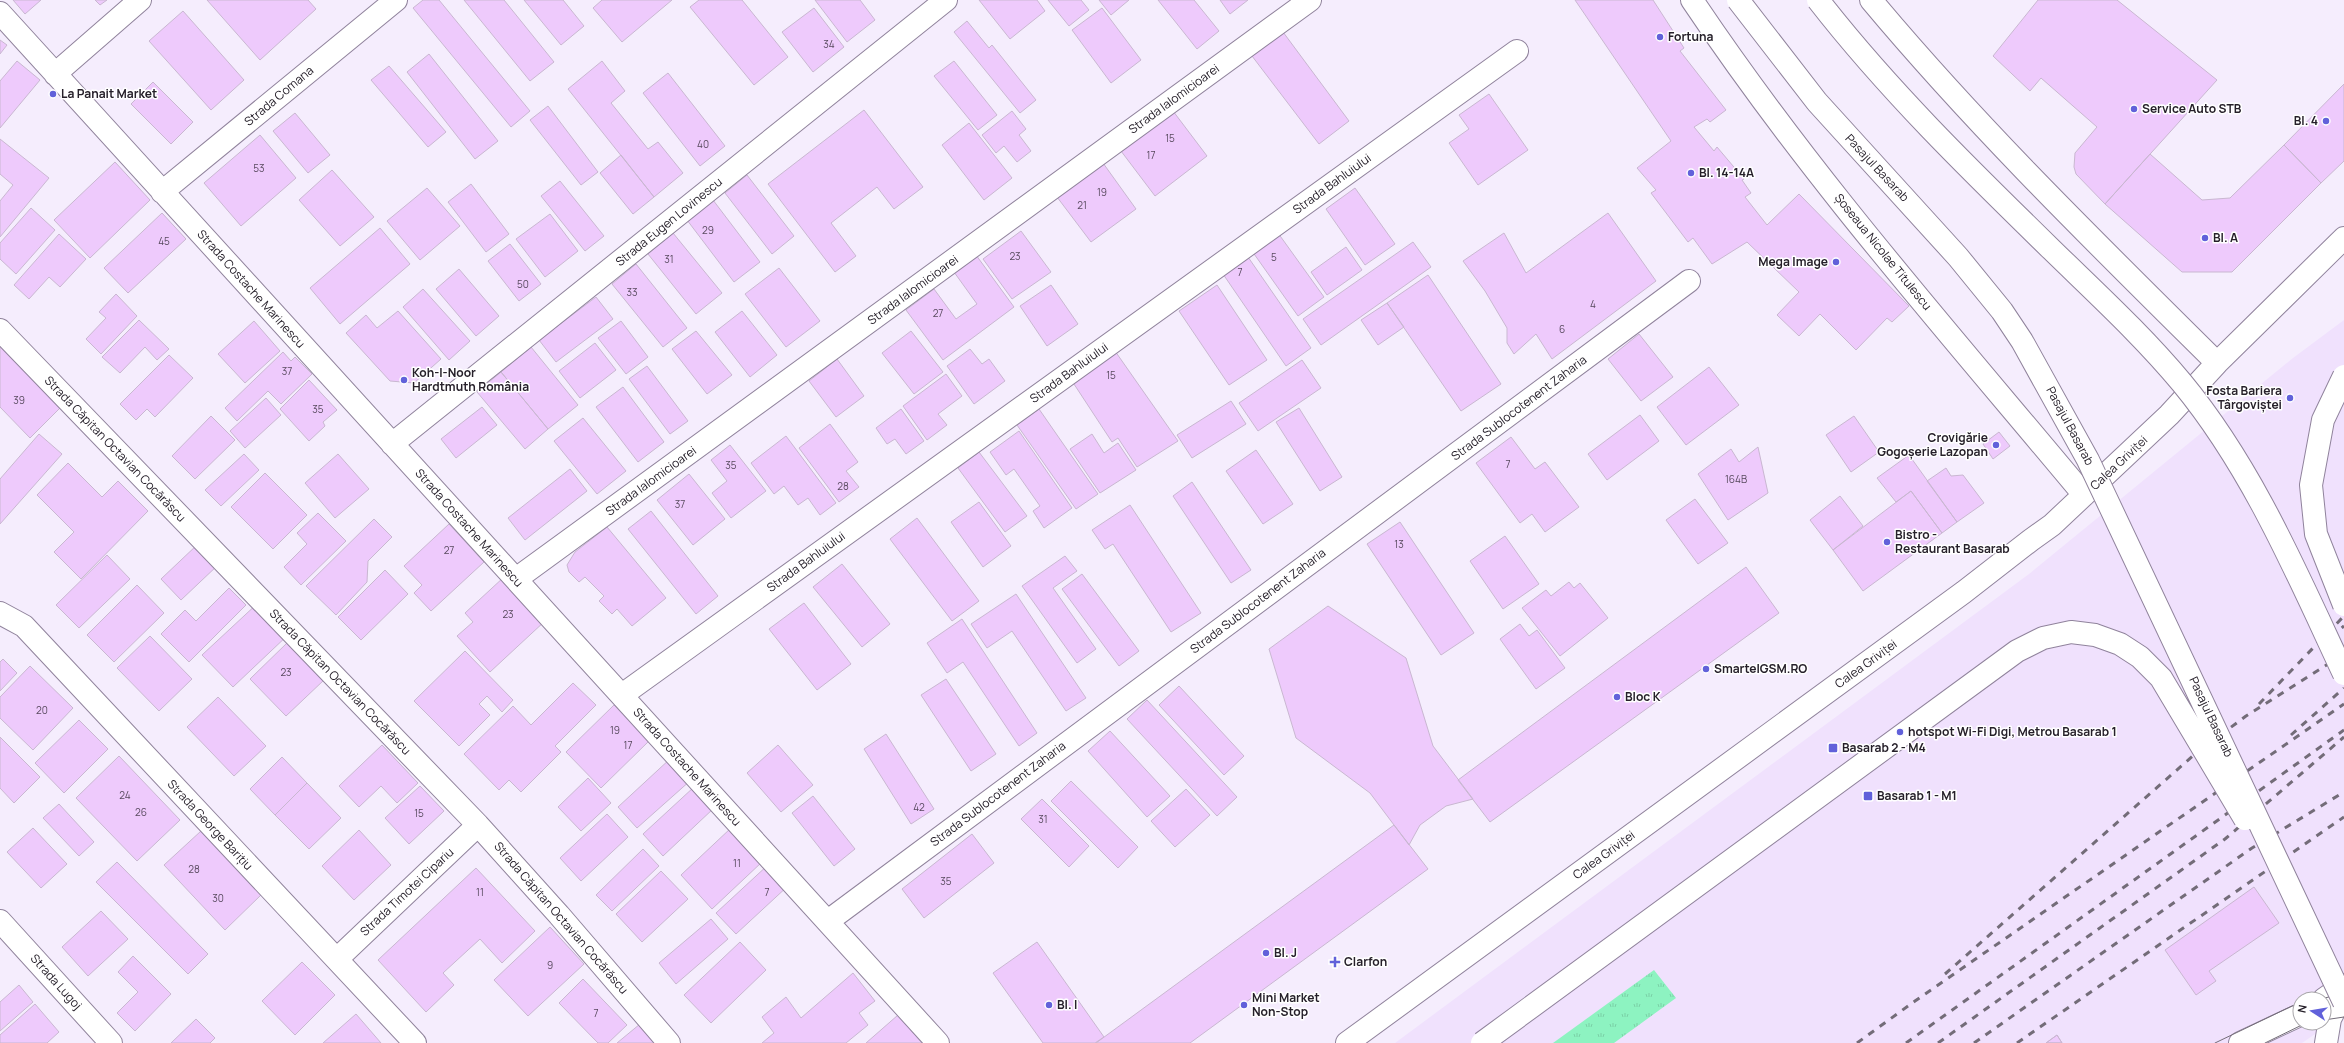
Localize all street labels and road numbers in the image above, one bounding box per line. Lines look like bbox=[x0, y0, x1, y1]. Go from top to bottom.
street label: Strada Ialomicioarei bbox=[1125, 60, 1223, 137]
street label: Strada Comana bbox=[240, 62, 317, 130]
street label: Pasajul Basarab bbox=[1842, 130, 1913, 205]
street label: Strada Bahluiului bbox=[1289, 149, 1374, 218]
street label: Strada Eugen Lovinescu bbox=[612, 173, 726, 270]
street label: Șoseaua Nicolae Titulescu bbox=[1831, 190, 1936, 314]
street label: Strada Costache Marinescu bbox=[194, 226, 309, 351]
street label: Strada Ialomicioarei bbox=[864, 251, 962, 328]
street label: Strada Bahluiului bbox=[1026, 338, 1111, 407]
street label: Strada Sublocotenent Zaharia bbox=[1447, 351, 1590, 464]
street label: Strada Căpitan Octavian Cocărăscu bbox=[41, 372, 190, 525]
street label: Pasajul Basarab bbox=[2043, 383, 2098, 468]
street label: Calea Griviței bbox=[2086, 432, 2151, 494]
street label: Strada Ialomicioarei bbox=[602, 442, 700, 519]
street label: Strada Costache Marinescu bbox=[412, 465, 527, 590]
street label: Strada Bahluiului bbox=[763, 527, 848, 596]
street label: Strada Sublocotenent Zaharia bbox=[1186, 544, 1329, 657]
street label: Strada Căpitan Octavian Cocărăscu bbox=[266, 605, 415, 758]
street label: Calea Griviței bbox=[1831, 635, 1900, 692]
street label: Pasajul Basarab bbox=[2185, 674, 2237, 760]
street label: Strada Costache Marinescu bbox=[630, 704, 745, 829]
street label: Strada Sublocotenent Zaharia bbox=[926, 737, 1069, 850]
street label: Strada George Barițiu bbox=[164, 776, 257, 874]
street label: Calea Griviței bbox=[1569, 826, 1638, 883]
street label: Strada Căpitan Octavian Cocărăscu bbox=[490, 838, 632, 997]
street label: Strada Timotei Cipariu bbox=[356, 844, 457, 940]
street label: Strada Lugoj bbox=[27, 950, 86, 1013]

